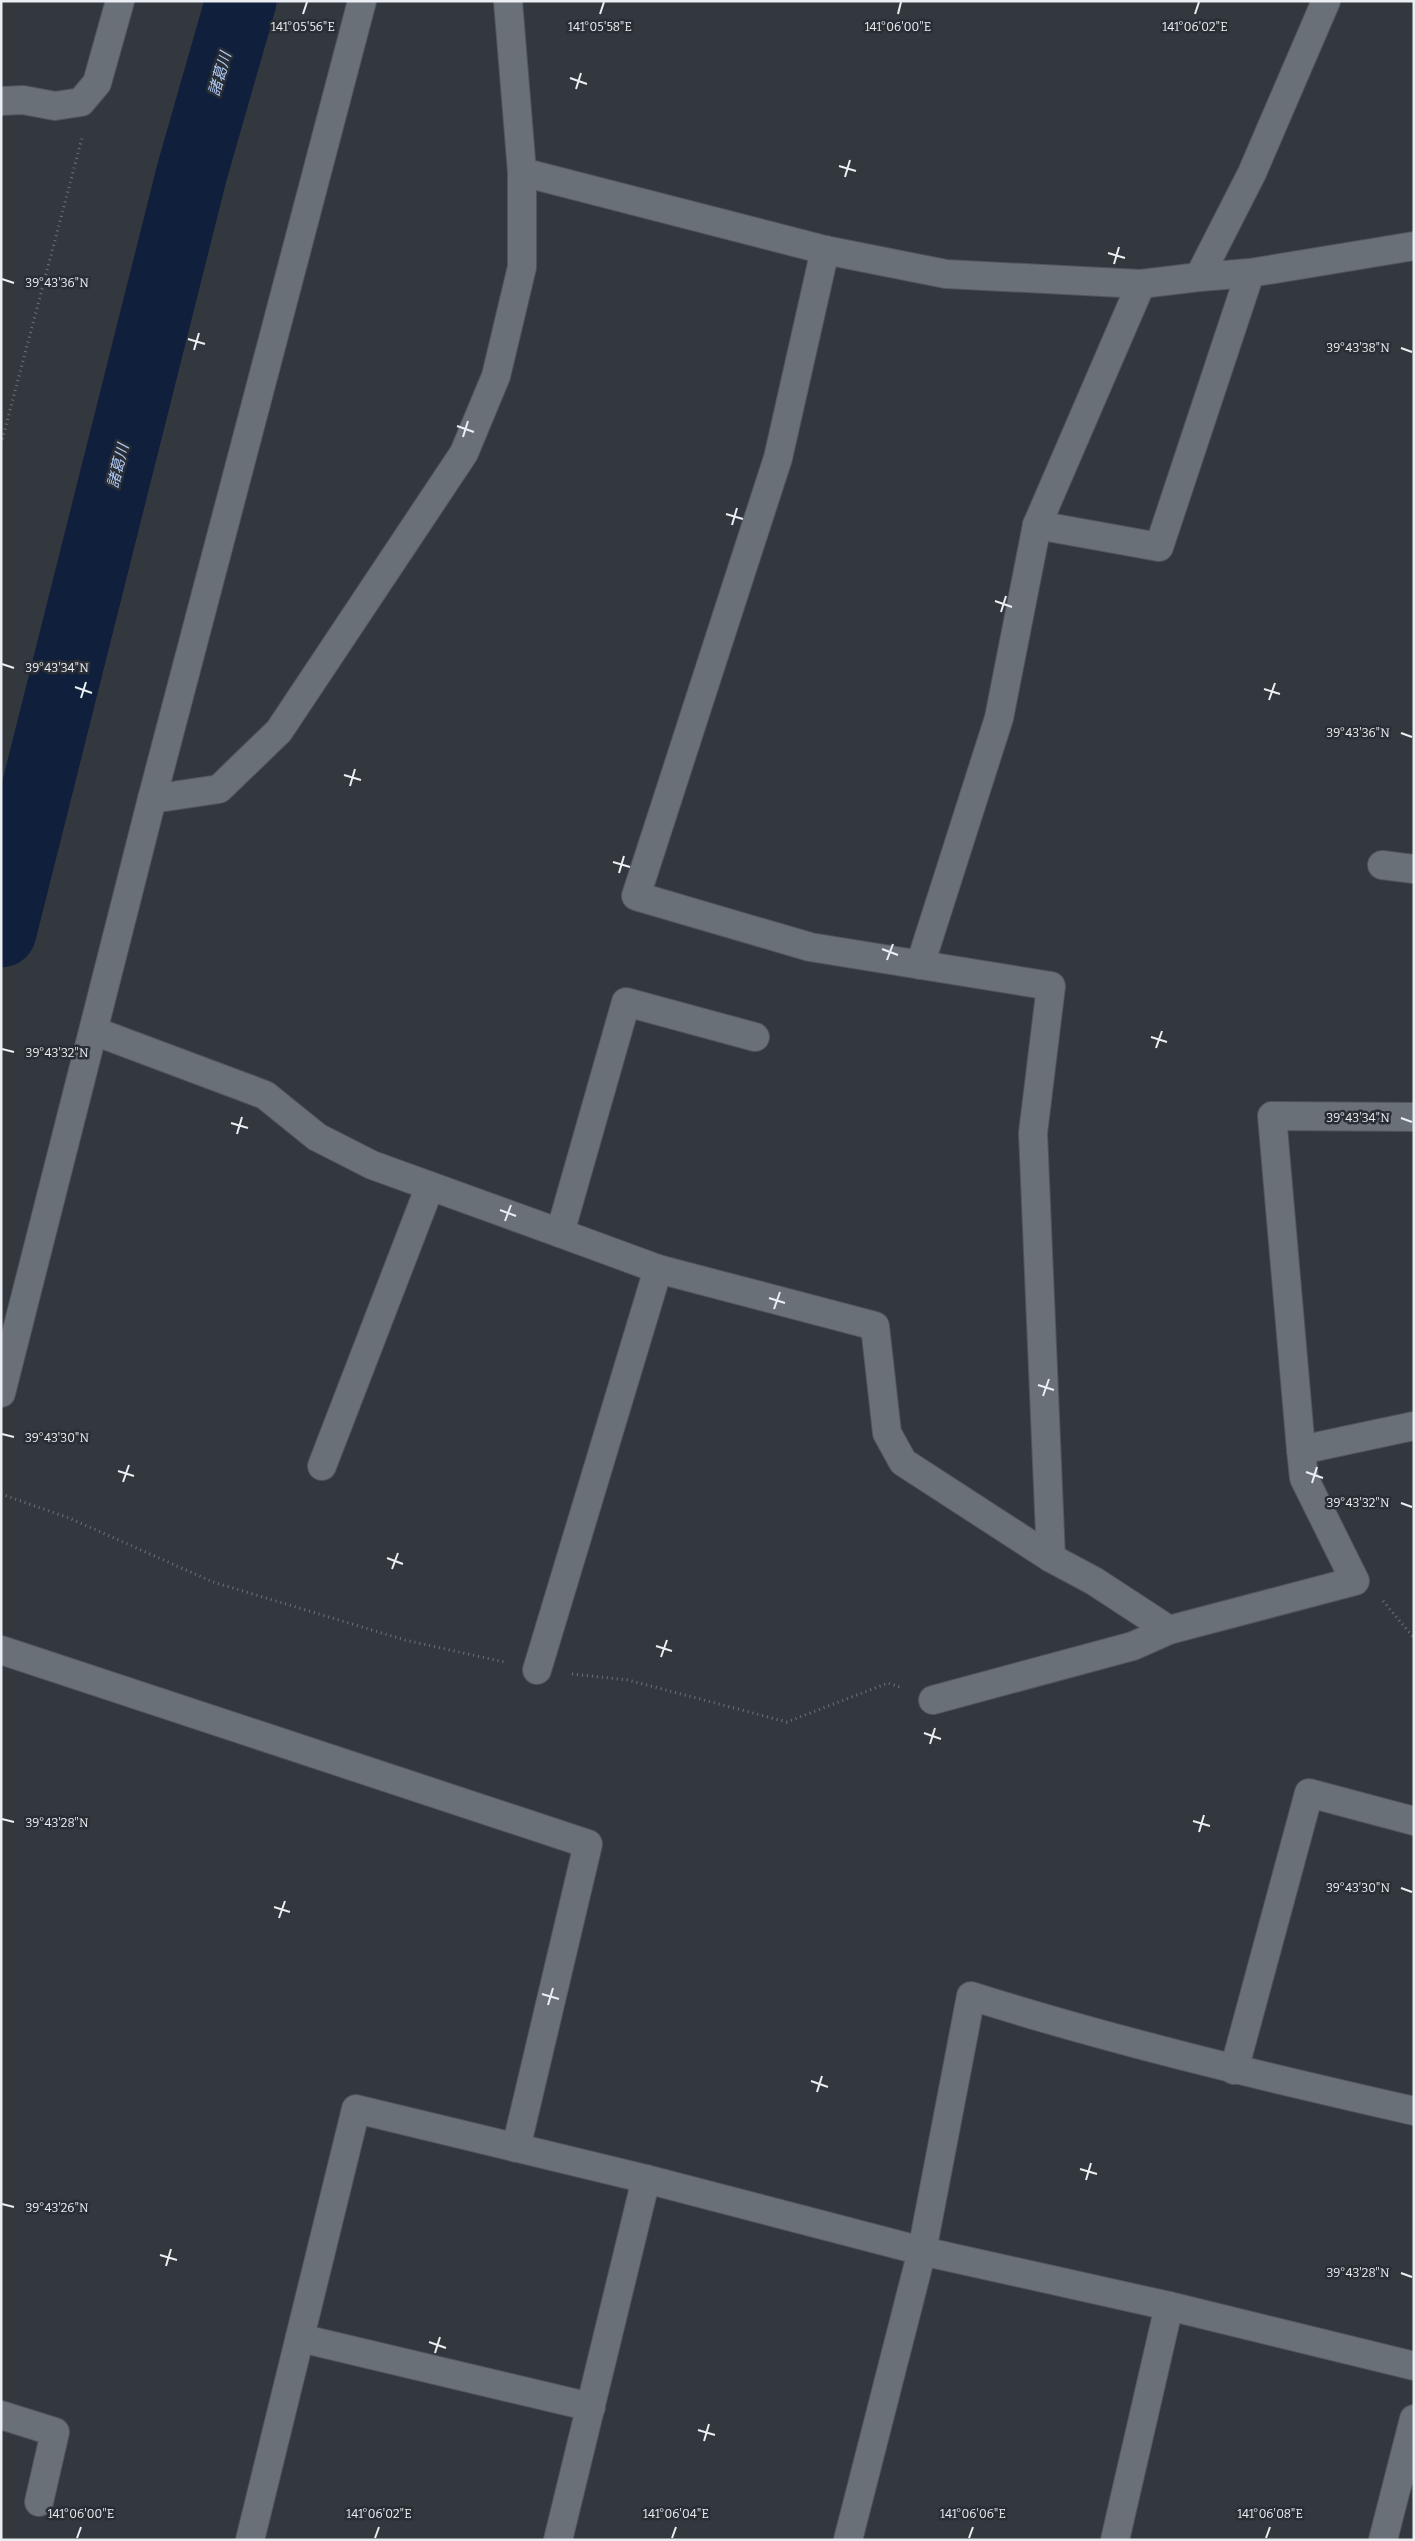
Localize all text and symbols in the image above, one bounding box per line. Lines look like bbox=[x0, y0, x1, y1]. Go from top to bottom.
text: 141°05'56"E bbox=[271, 20, 335, 34]
text: 141°05'58"E bbox=[568, 20, 632, 34]
text: 141°06'00"E bbox=[865, 20, 931, 34]
text: 141°06'02"E bbox=[1162, 20, 1228, 34]
water label: 諸葛川 bbox=[205, 48, 235, 98]
text: 39°43'36"N bbox=[25, 276, 89, 290]
text: 39°43'38"N bbox=[1326, 341, 1390, 355]
water label: 諸葛川 bbox=[104, 440, 133, 490]
text: 39°43'34"N bbox=[25, 661, 89, 675]
text: 39°43'36"N bbox=[1326, 726, 1390, 740]
text: 39°43'32"N bbox=[26, 1046, 89, 1060]
text: 39°43'34"N bbox=[1326, 1111, 1390, 1125]
text: 39°43'30"N bbox=[25, 1431, 90, 1445]
text: 39°43'32"N bbox=[1327, 1496, 1390, 1510]
text: 39°43'28"N bbox=[26, 1816, 89, 1830]
text: 39°43'30"N bbox=[1326, 1881, 1391, 1895]
text: 39°43'26"N bbox=[25, 2201, 89, 2215]
text: 39°43'28"N bbox=[1327, 2266, 1390, 2280]
text: 141°06'00"E bbox=[48, 2507, 114, 2521]
text: 141°06'02"E bbox=[346, 2507, 412, 2521]
text: 141°06'04"E bbox=[643, 2507, 709, 2521]
text: 141°06'06"E bbox=[940, 2507, 1006, 2521]
text: 141°06'08"E bbox=[1237, 2507, 1303, 2521]

